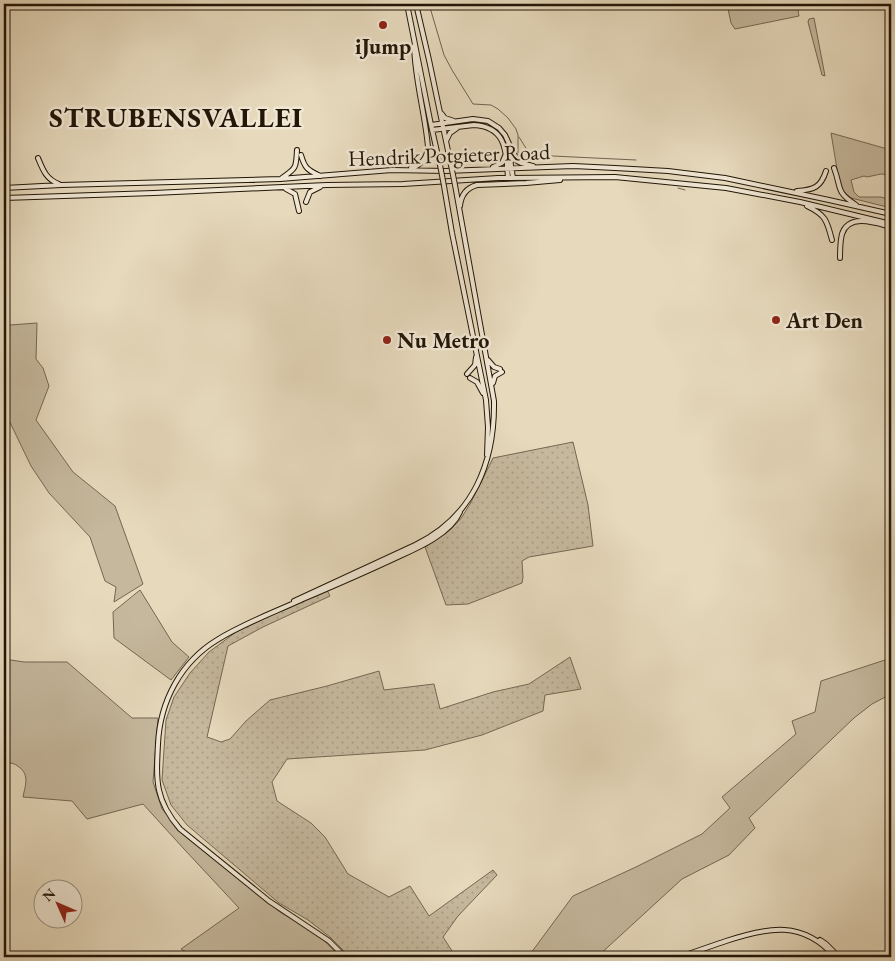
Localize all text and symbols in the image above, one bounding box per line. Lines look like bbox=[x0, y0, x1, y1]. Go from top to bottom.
marker: iJump bbox=[377, 19, 389, 31]
place label: iJump bbox=[355, 32, 411, 61]
district label: STRUBENSVALLEI bbox=[49, 99, 303, 135]
street label: Hendrik Potgieter Road bbox=[347, 137, 551, 173]
place label: Art Den bbox=[785, 306, 863, 335]
marker: Art Den bbox=[770, 314, 782, 326]
place label: Nu Metro bbox=[397, 326, 489, 355]
marker: Nu Metro bbox=[381, 334, 393, 346]
north arrow bbox=[32, 878, 82, 928]
text: N bbox=[38, 884, 60, 905]

